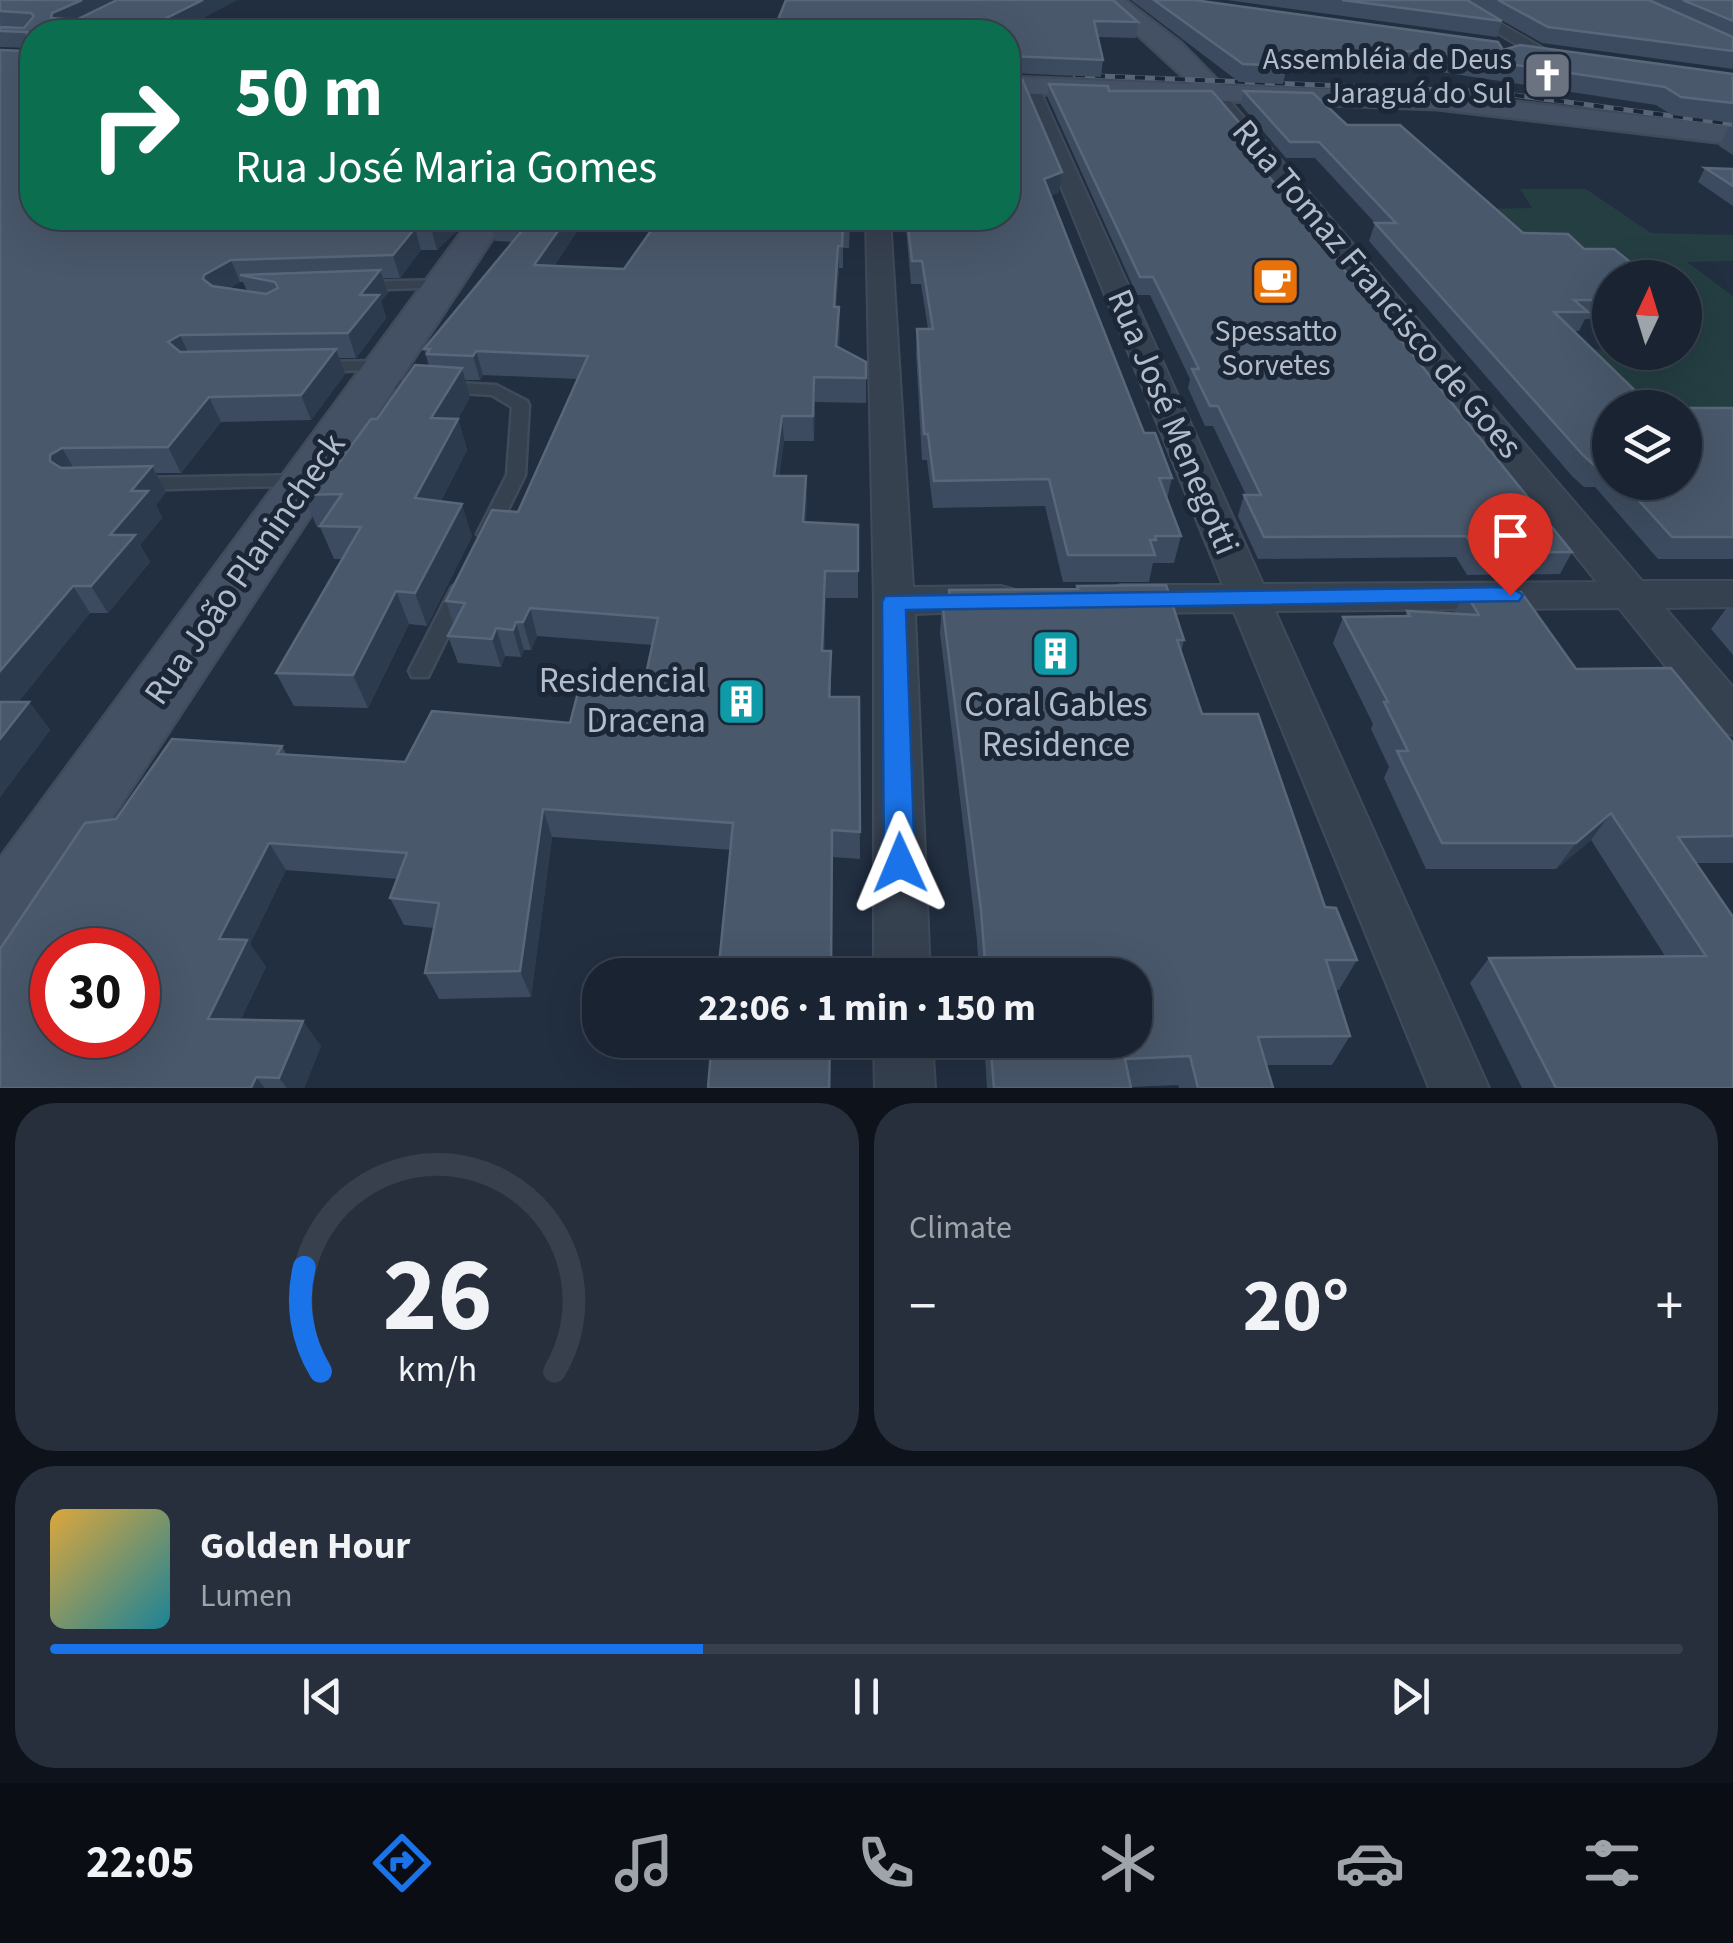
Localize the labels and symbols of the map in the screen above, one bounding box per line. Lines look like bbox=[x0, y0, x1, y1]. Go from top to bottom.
place label: Assembléia de Deus Jaraguá do Sul bbox=[1263, 38, 1512, 115]
church icon: Assembléia de Deus Jaraguá do Sul bbox=[1521, 50, 1573, 102]
street label: Rua Tomaz Francisco de Goes bbox=[1220, 109, 1534, 469]
cafe icon: Spessatto Sorvetes bbox=[1250, 256, 1302, 308]
north arrow bbox=[1592, 260, 1702, 370]
street label: Rua José Menegotti bbox=[1094, 281, 1252, 563]
place label: Spessatto Sorvetes bbox=[1215, 310, 1337, 387]
street label: Rua João Planincheck bbox=[132, 422, 358, 715]
pin bbox=[1468, 493, 1553, 596]
building icon: Coral Gables Residence bbox=[1030, 627, 1082, 679]
place label: Residencial Dracena bbox=[539, 656, 706, 746]
building icon: Residencial Dracena bbox=[715, 675, 767, 727]
place label: Coral Gables Residence bbox=[964, 680, 1148, 770]
position arrow bbox=[848, 811, 952, 915]
speed limit sign: 30 bbox=[30, 928, 160, 1058]

